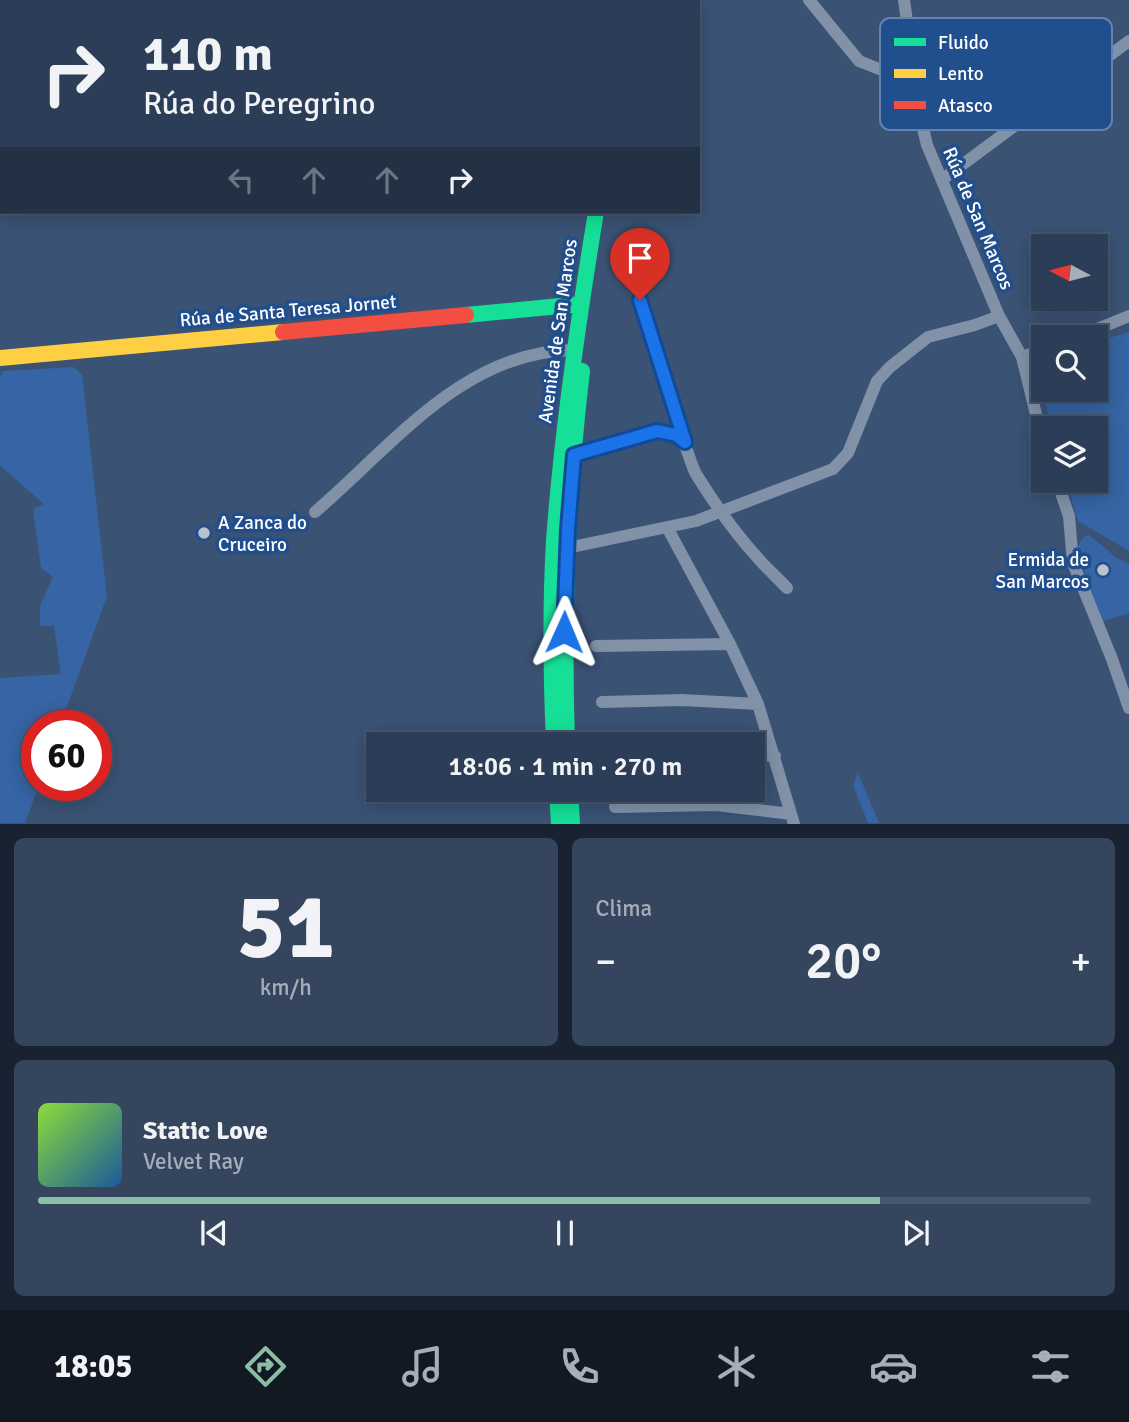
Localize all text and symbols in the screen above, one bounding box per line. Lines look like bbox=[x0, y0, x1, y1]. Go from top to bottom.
legend bbox=[880, 18, 1112, 130]
text: 110 m bbox=[143, 24, 273, 84]
icon: right bbox=[28, 28, 119, 119]
text: Fluido bbox=[938, 31, 989, 55]
text: Lento bbox=[938, 62, 984, 86]
text: Rúa do Peregrino bbox=[143, 84, 375, 123]
text: Atasco bbox=[938, 94, 993, 118]
street label: Rúa de San Marcos bbox=[937, 144, 1019, 293]
icon: left bbox=[222, 161, 260, 199]
icon: ahead bbox=[295, 161, 333, 199]
icon: ahead bbox=[368, 161, 406, 199]
icon: right bbox=[441, 161, 479, 199]
pin bbox=[610, 228, 670, 300]
north arrow bbox=[1031, 234, 1108, 312]
map controls bbox=[1031, 234, 1108, 493]
street label: Avenida de San Marcos bbox=[533, 237, 583, 425]
icon: arrive bbox=[621, 239, 659, 277]
street label: Rúa de Santa Teresa Jornet bbox=[179, 290, 398, 332]
button: search bbox=[1031, 325, 1108, 402]
button: layers bbox=[1031, 416, 1108, 493]
place label: A Zanca do Cruceiro bbox=[218, 511, 307, 557]
marker: A Zanca do Cruceiro bbox=[196, 525, 212, 541]
place label: Ermida de San Marcos bbox=[996, 548, 1089, 594]
marker: Ermida de San Marcos bbox=[1095, 562, 1111, 578]
position arrow bbox=[527, 595, 601, 669]
speed limit sign: 60 bbox=[21, 710, 112, 801]
text: 18:06 · 1 min · 270 m bbox=[449, 751, 682, 783]
text: 51 bbox=[237, 871, 335, 984]
text: Clima bbox=[596, 894, 652, 923]
text: 20° bbox=[805, 929, 881, 993]
text: − bbox=[596, 938, 616, 985]
text: + bbox=[1070, 938, 1091, 985]
text: km/h bbox=[260, 973, 312, 1002]
text: Static Love bbox=[143, 1115, 268, 1147]
text: Velvet Ray bbox=[143, 1147, 244, 1176]
icon: previous bbox=[195, 1214, 233, 1252]
icon: pause bbox=[546, 1214, 584, 1252]
icon: next bbox=[897, 1214, 935, 1252]
icon: directions bbox=[241, 1342, 290, 1391]
icon: music bbox=[398, 1342, 447, 1391]
icon: phone bbox=[555, 1342, 604, 1391]
icon: climate bbox=[712, 1342, 761, 1391]
icon: car bbox=[869, 1342, 918, 1391]
icon: filters bbox=[1026, 1342, 1075, 1391]
text: 18:05 bbox=[54, 1347, 133, 1386]

